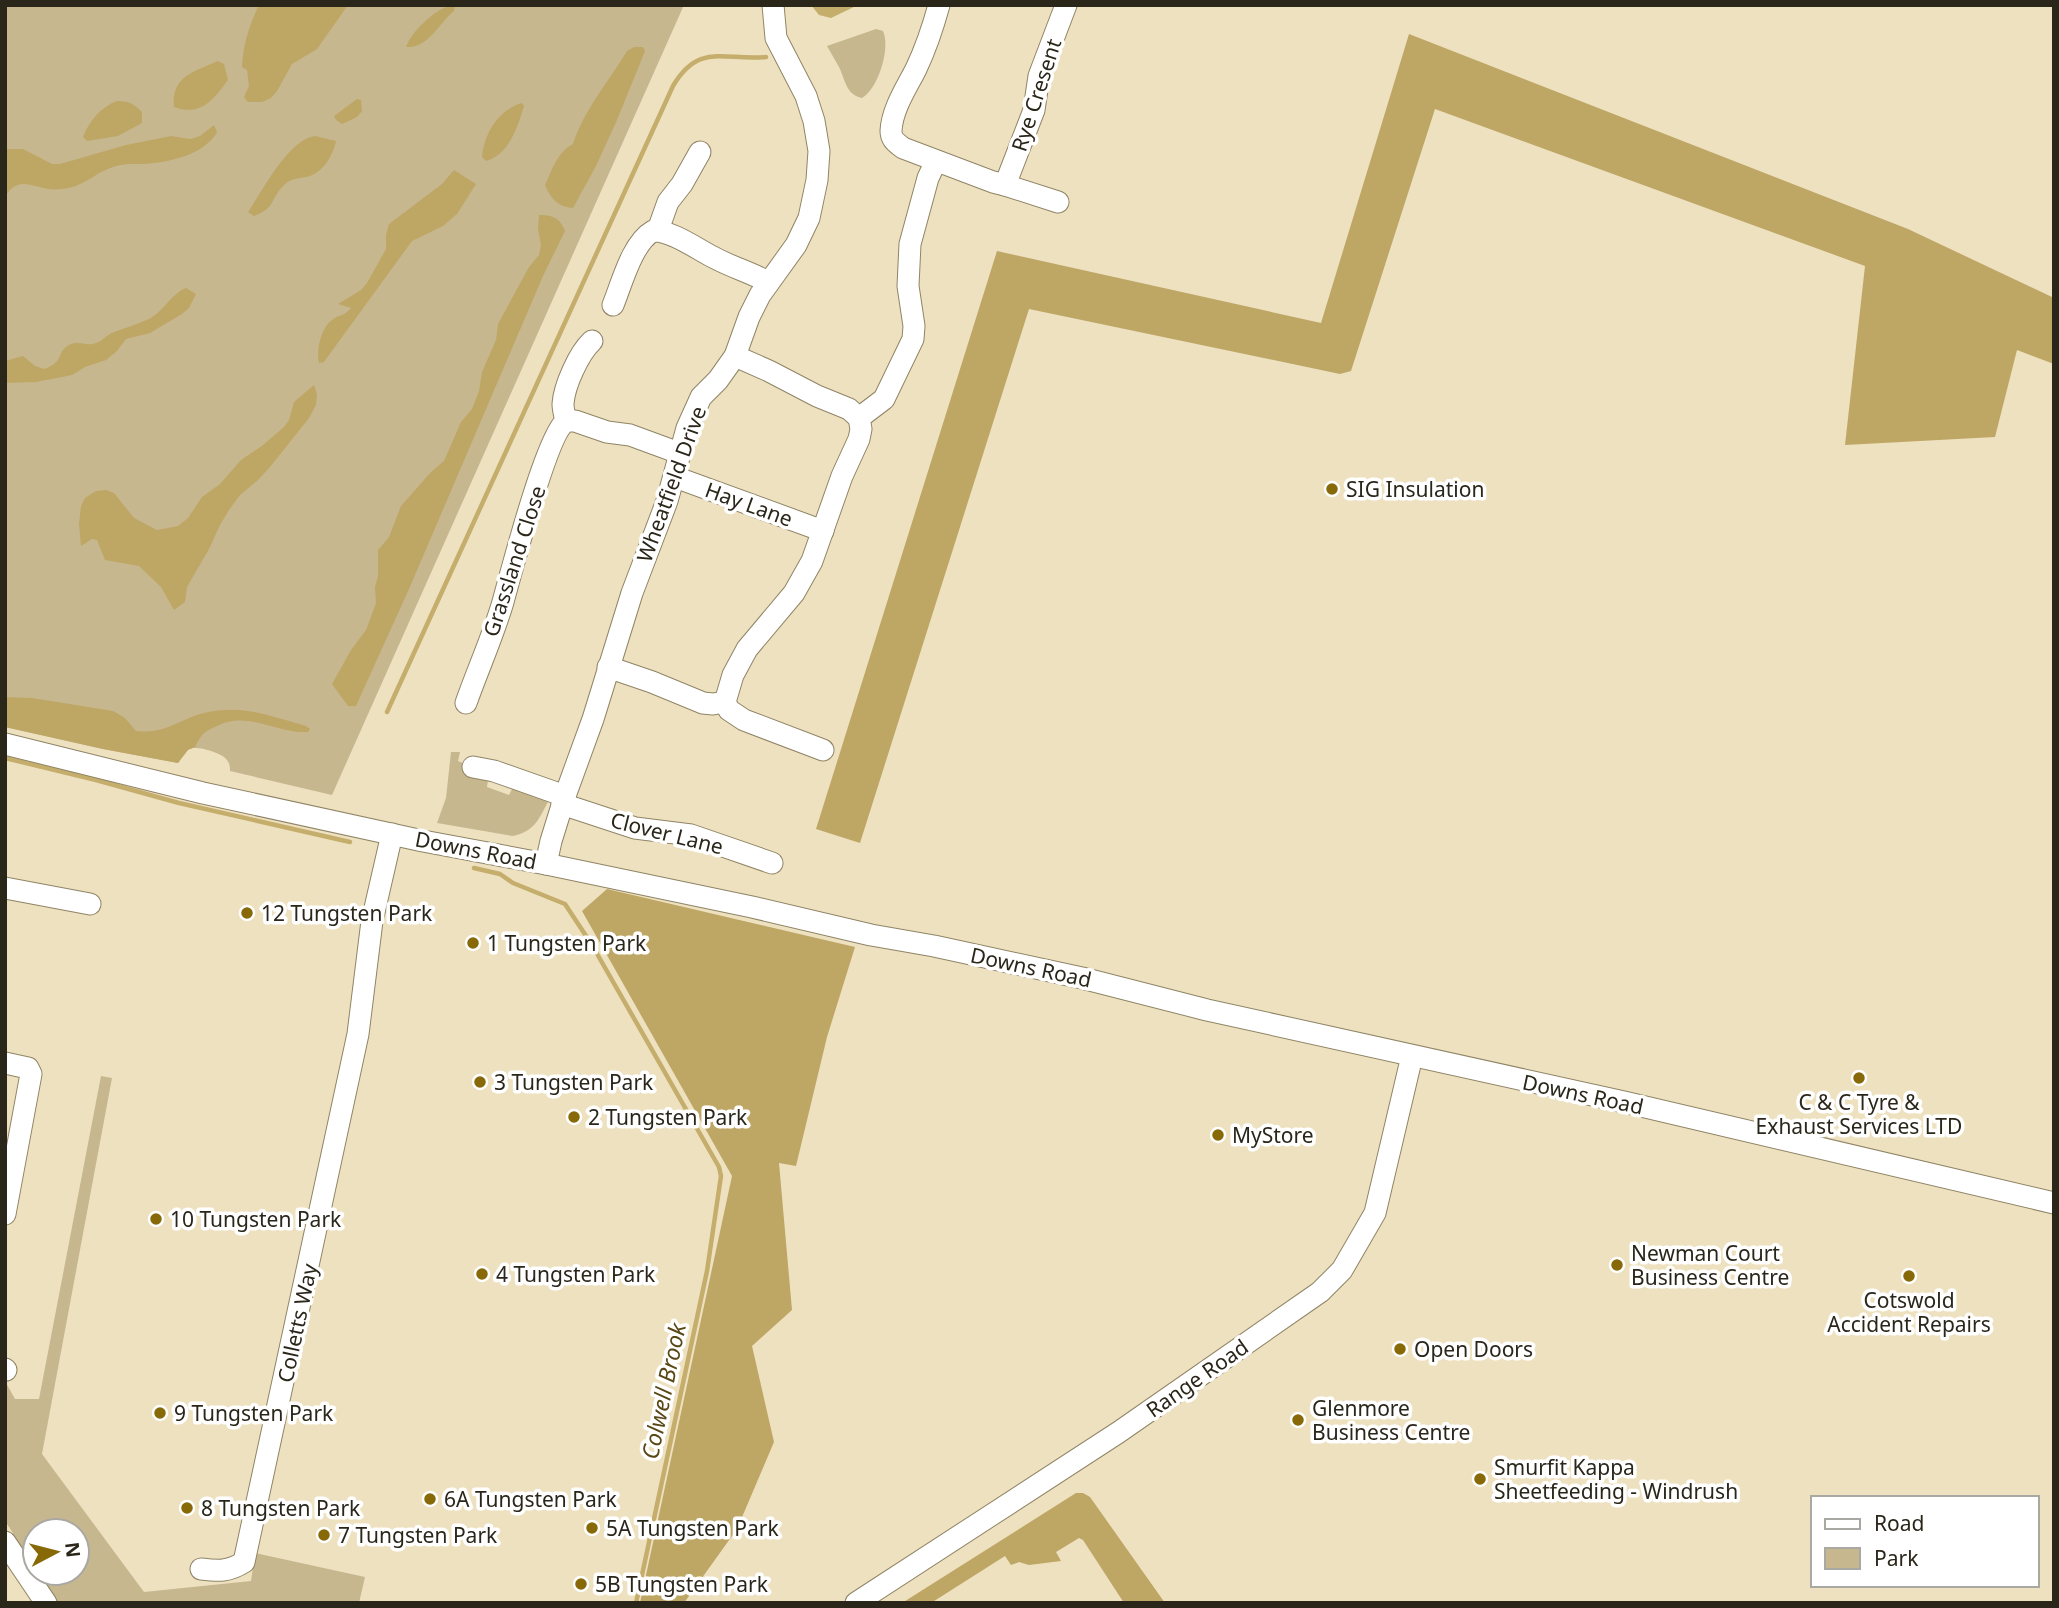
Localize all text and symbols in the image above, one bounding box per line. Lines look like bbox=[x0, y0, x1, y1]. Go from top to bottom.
street label: Rye Cresent bbox=[1005, 35, 1068, 155]
street label: Wheatfield Drive bbox=[630, 402, 712, 566]
street label: Hay Lane bbox=[701, 475, 797, 533]
place label: SIG Insulation bbox=[1346, 475, 1484, 503]
marker: SIG Insulation bbox=[1324, 481, 1340, 497]
street label: Grassland Close bbox=[476, 482, 552, 640]
street label: Clover Lane bbox=[608, 805, 726, 861]
street label: Downs Road bbox=[413, 825, 539, 875]
place label: 12 Tungsten Park bbox=[261, 899, 433, 927]
marker: 12 Tungsten Park bbox=[239, 905, 255, 921]
place label: 1 Tungsten Park bbox=[487, 929, 647, 957]
marker: 1 Tungsten Park bbox=[465, 935, 481, 951]
street label: Downs Road bbox=[968, 941, 1094, 993]
place label: 3 Tungsten Park bbox=[494, 1068, 654, 1096]
street label: Downs Road bbox=[1520, 1068, 1646, 1120]
marker: C & C Tyre & Exhaust Services LTD bbox=[1851, 1070, 1867, 1086]
marker: 3 Tungsten Park bbox=[472, 1074, 488, 1090]
place label: C & C Tyre & Exhaust Services LTD bbox=[1756, 1088, 1962, 1140]
place label: 2 Tungsten Park bbox=[588, 1103, 748, 1131]
marker: 2 Tungsten Park bbox=[566, 1109, 582, 1125]
place label: MyStore bbox=[1232, 1121, 1314, 1149]
marker: MyStore bbox=[1210, 1127, 1226, 1143]
place label: 10 Tungsten Park bbox=[170, 1205, 342, 1233]
marker: 10 Tungsten Park bbox=[148, 1211, 164, 1227]
place label: Newman Court Business Centre bbox=[1631, 1239, 1789, 1291]
marker: Newman Court Business Centre bbox=[1609, 1257, 1625, 1273]
place label: 4 Tungsten Park bbox=[496, 1260, 656, 1288]
street label: Colletts Way bbox=[271, 1261, 323, 1385]
marker: 4 Tungsten Park bbox=[474, 1266, 490, 1282]
marker: Cotswold Accident Repairs bbox=[1901, 1268, 1917, 1284]
place label: Cotswold Accident Repairs bbox=[1827, 1286, 1991, 1338]
water label: Colwell Brook bbox=[633, 1319, 693, 1462]
street label: Range Road bbox=[1140, 1333, 1254, 1423]
place label: Open Doors bbox=[1414, 1335, 1533, 1363]
marker: Open Doors bbox=[1392, 1341, 1408, 1357]
place label: Glenmore Business Centre bbox=[1312, 1394, 1470, 1446]
place label: 9 Tungsten Park bbox=[174, 1399, 334, 1427]
marker: 9 Tungsten Park bbox=[152, 1405, 168, 1421]
marker: Glenmore Business Centre bbox=[1290, 1412, 1306, 1428]
place label: Smurfit Kappa Sheetfeeding - Windrush bbox=[1494, 1453, 1738, 1505]
marker: Smurfit Kappa Sheetfeeding - Windrush bbox=[1472, 1471, 1488, 1487]
place label: 6A Tungsten Park bbox=[444, 1485, 617, 1513]
marker: 6A Tungsten Park bbox=[422, 1491, 438, 1507]
place label: 8 Tungsten Park bbox=[201, 1494, 361, 1522]
legend bbox=[1811, 1496, 2038, 1587]
marker: 8 Tungsten Park bbox=[179, 1500, 195, 1516]
text: Road bbox=[1874, 1509, 1924, 1537]
place label: 5A Tungsten Park bbox=[606, 1514, 779, 1542]
north arrow bbox=[21, 1517, 91, 1587]
marker: 5A Tungsten Park bbox=[584, 1520, 600, 1536]
place label: 7 Tungsten Park bbox=[338, 1521, 498, 1549]
marker: 7 Tungsten Park bbox=[316, 1527, 332, 1543]
text: N bbox=[59, 1541, 87, 1559]
text: Park bbox=[1874, 1544, 1919, 1572]
place label: 5B Tungsten Park bbox=[595, 1570, 769, 1598]
marker: 5B Tungsten Park bbox=[573, 1576, 589, 1592]

